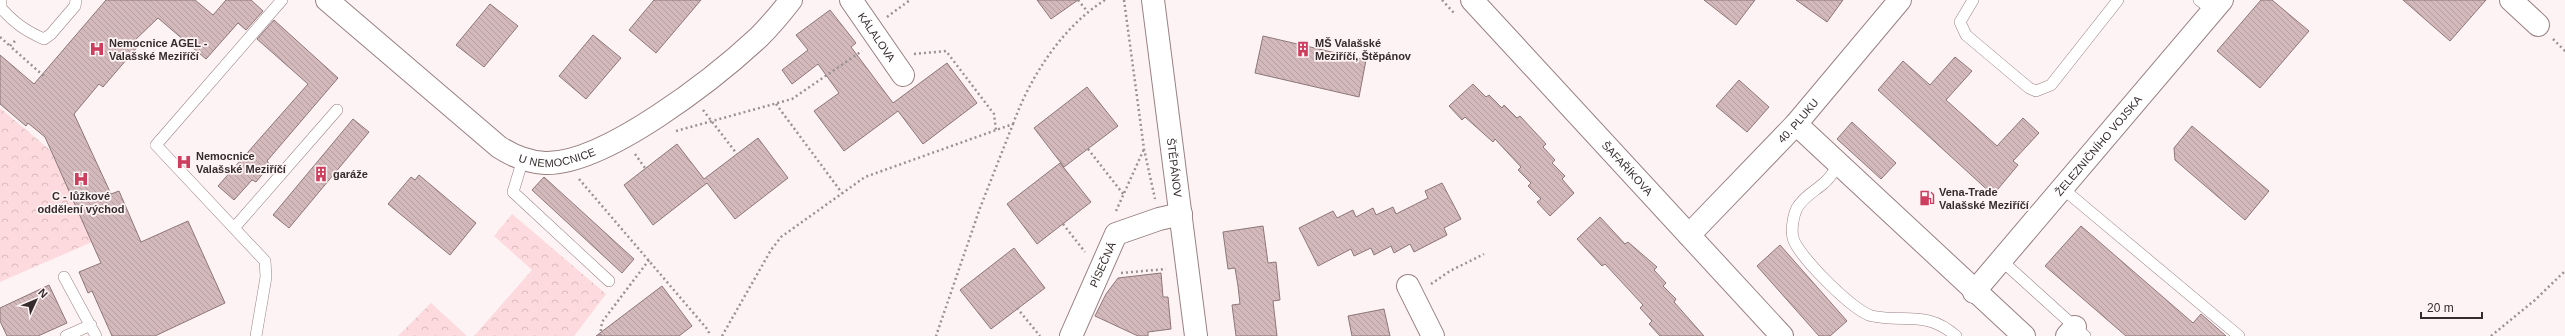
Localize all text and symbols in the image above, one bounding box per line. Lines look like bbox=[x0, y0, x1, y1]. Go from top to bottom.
street label: KÁLALOVA bbox=[856, 10, 898, 64]
place label: Nemocnice AGEL - Valašské Meziříčí bbox=[109, 37, 208, 62]
place label: MŠ Valašské Meziříčí, Štěpánov bbox=[1315, 37, 1412, 62]
hospital icon: Nemocnice AGEL - Valašské Meziříčí bbox=[88, 40, 106, 58]
building icon: MŠ Valašské Meziříčí, Štěpánov bbox=[1294, 40, 1312, 58]
street label: ŽELEZNIČNÍHO VOJSKA bbox=[2053, 93, 2144, 198]
street label: 40. PLUKU bbox=[1775, 96, 1821, 145]
street label: ŠTĚPÁNOV bbox=[1165, 137, 1184, 199]
street label: ŠAFAŘÍKOVA bbox=[1599, 139, 1656, 198]
street label: U NEMOCNICE bbox=[517, 146, 597, 169]
place label: Nemocnice Valašské Meziříčí bbox=[196, 150, 287, 175]
hospital icon: Nemocnice Valašské Meziříčí bbox=[175, 153, 193, 171]
building icon: garáže bbox=[312, 165, 330, 183]
place label: garáže bbox=[333, 168, 368, 180]
hospital icon: C - lůžkové oddělení východ bbox=[72, 170, 90, 188]
place label: Vena-Trade Valašské Meziříčí bbox=[1939, 186, 2030, 211]
fuel station icon: Vena-Trade Valašské Meziříčí bbox=[1918, 189, 1936, 207]
place label: C - lůžkové oddělení východ bbox=[38, 190, 124, 215]
street label: PÍSEČNÁ bbox=[1087, 239, 1118, 289]
north arrow bbox=[16, 280, 56, 320]
text: N bbox=[36, 286, 50, 300]
scale bar bbox=[2421, 294, 2482, 320]
text: 20 m bbox=[2427, 301, 2454, 315]

